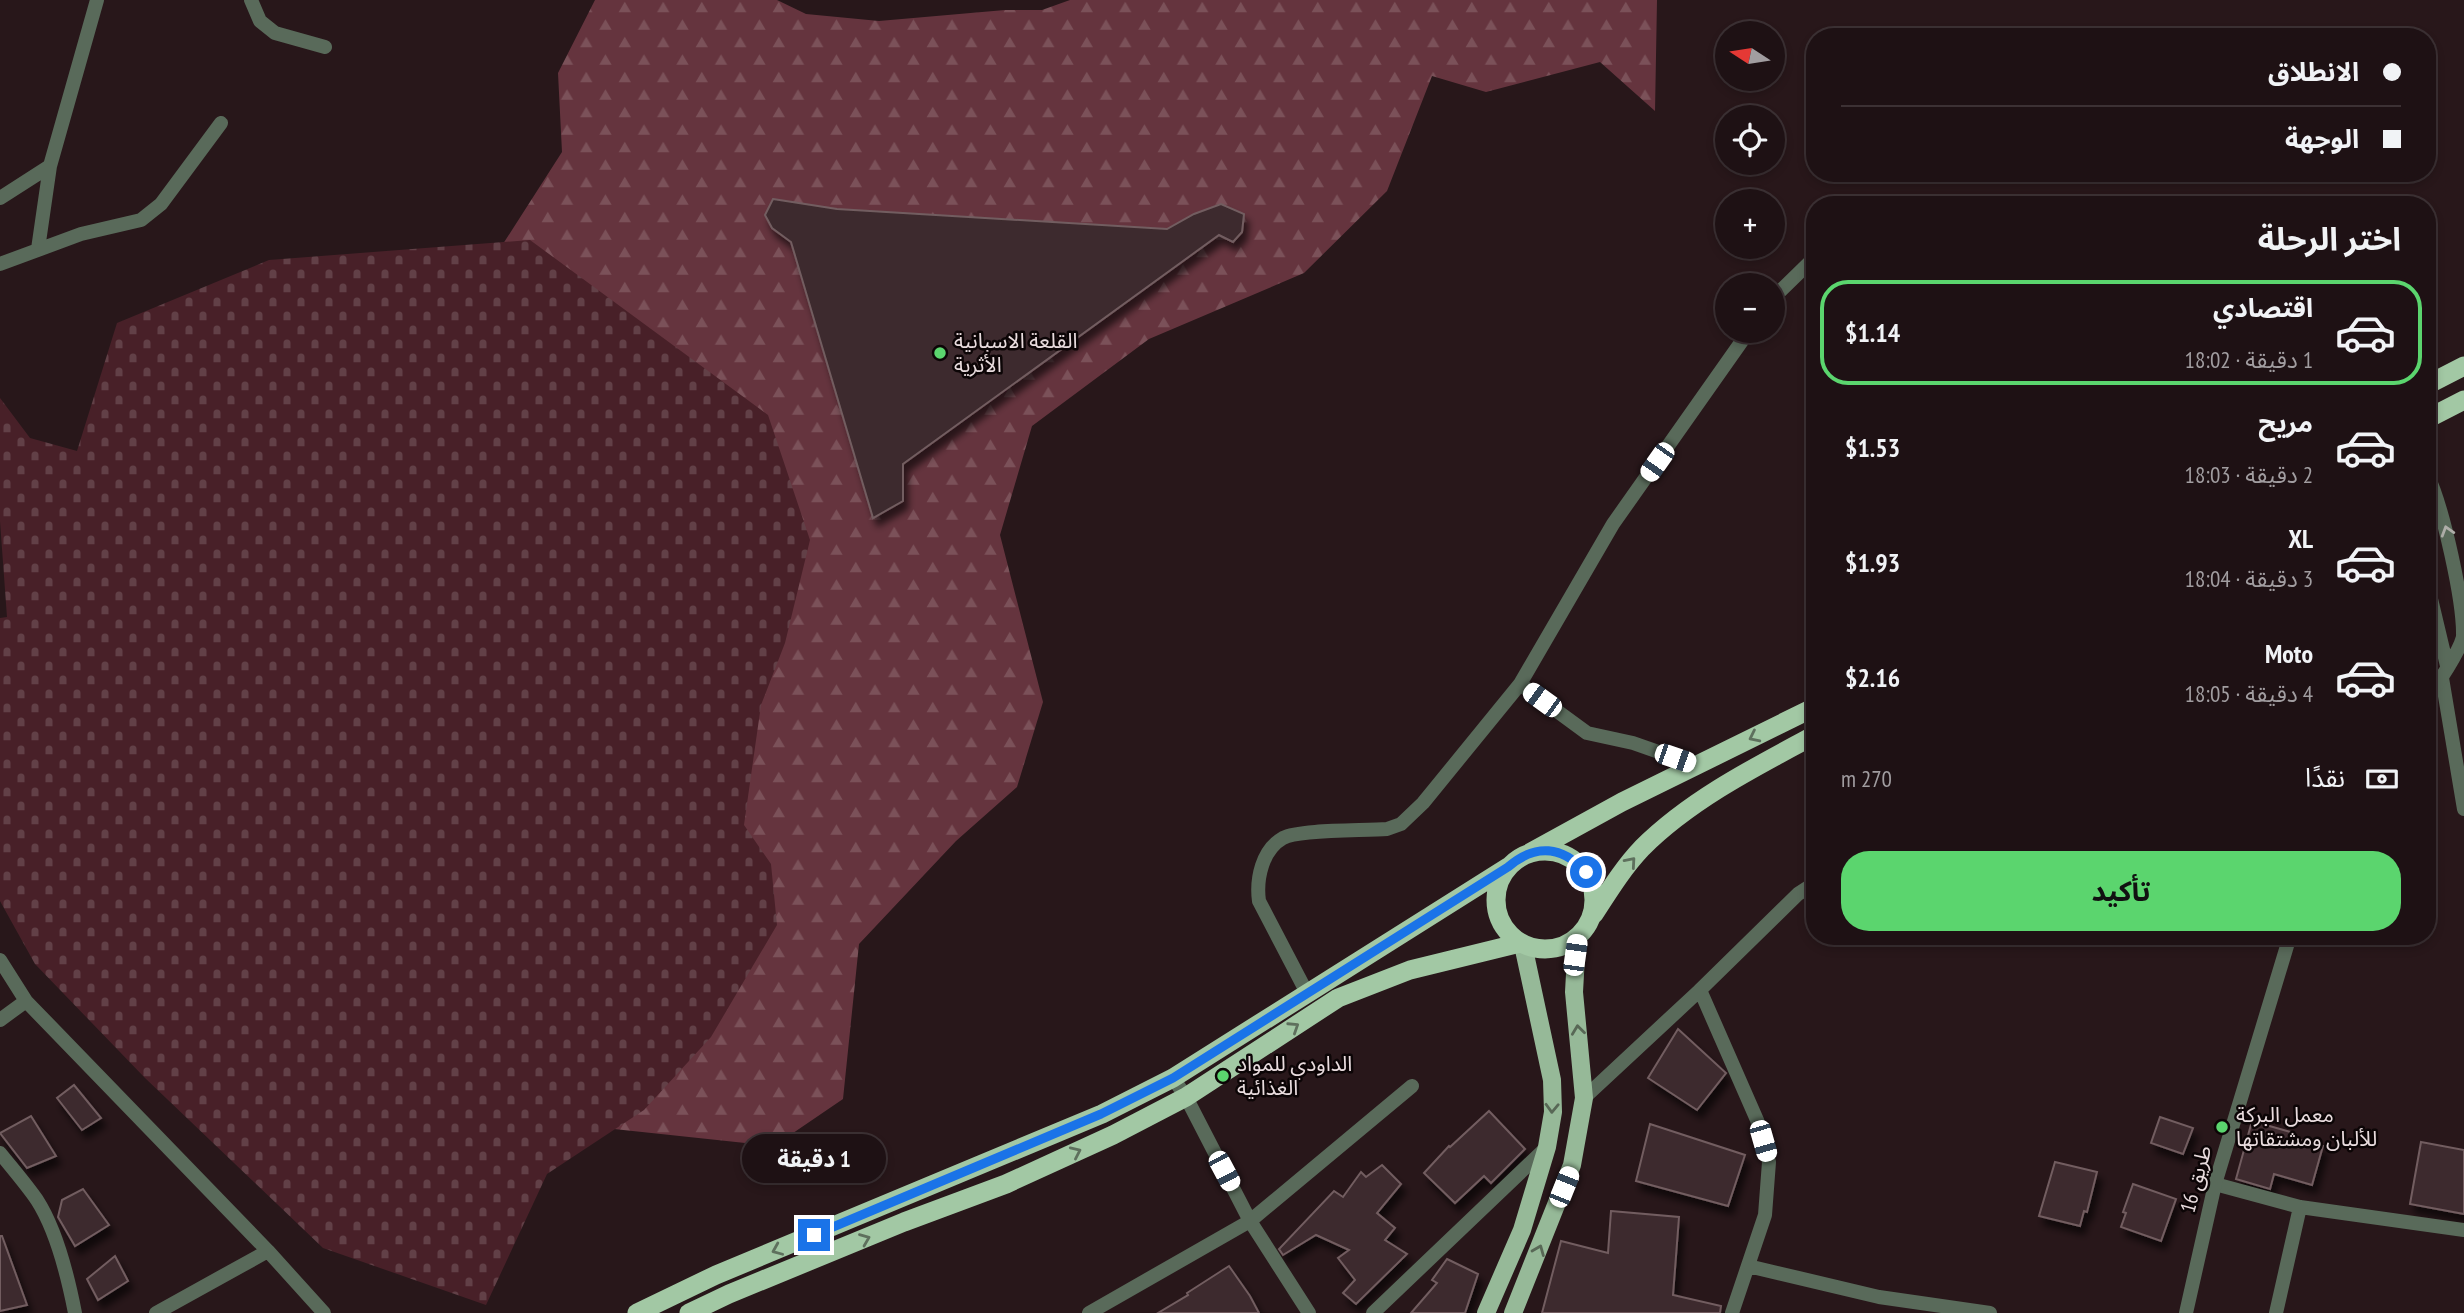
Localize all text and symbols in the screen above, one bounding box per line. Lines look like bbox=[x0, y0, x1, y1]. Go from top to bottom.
north arrow bbox=[1715, 21, 1785, 91]
map controls bbox=[1715, 21, 1785, 343]
text: الانطلاق bbox=[2268, 55, 2359, 88]
button: locate bbox=[1715, 105, 1785, 175]
text: الوجهة bbox=[2285, 122, 2359, 155]
button: + bbox=[1715, 189, 1785, 259]
text: اختر الرحلة bbox=[2258, 217, 2401, 259]
button: − bbox=[1715, 273, 1785, 343]
text: اقتصادي bbox=[2213, 291, 2313, 324]
icon: car bbox=[2334, 301, 2397, 364]
text: $1.14 bbox=[1845, 316, 1900, 349]
place label: القلعة الاسبانية الأثرية bbox=[954, 327, 1077, 378]
marker: القلعة الاسبانية الأثرية bbox=[932, 345, 948, 361]
text: 1 دقيقة · 18:02 bbox=[2185, 345, 2313, 374]
text: مريح bbox=[2258, 406, 2313, 439]
icon: car bbox=[2334, 416, 2397, 479]
text: $1.53 bbox=[1845, 431, 1900, 464]
car bbox=[1637, 439, 1678, 485]
text: 2 دقيقة · 18:03 bbox=[2185, 460, 2313, 489]
text: XL bbox=[2288, 522, 2313, 555]
one-way arrow bbox=[2441, 525, 2456, 537]
icon: car bbox=[2334, 531, 2397, 594]
text: $1.93 bbox=[1845, 546, 1900, 579]
text: 3 دقيقة · 18:04 bbox=[2185, 564, 2313, 593]
text: Moto bbox=[2265, 637, 2313, 670]
icon: car bbox=[2334, 646, 2397, 709]
text: $2.16 bbox=[1845, 661, 1900, 694]
car bbox=[1519, 679, 1566, 721]
text: 4 دقيقة · 18:05 bbox=[2185, 679, 2313, 708]
one-way arrow bbox=[1749, 728, 1761, 742]
car bbox=[1652, 741, 1699, 775]
icon: cash bbox=[2363, 760, 2401, 798]
text: نقدًا bbox=[2305, 761, 2345, 794]
text: 270 m bbox=[1841, 764, 1892, 793]
button: تأكيد bbox=[1841, 851, 2401, 931]
route start bbox=[1570, 856, 1602, 888]
one-way arrow bbox=[1623, 857, 1635, 870]
car bbox=[1562, 933, 1589, 977]
one-way arrow bbox=[1286, 1023, 1299, 1036]
one-way arrow bbox=[1571, 1024, 1586, 1035]
place label: الداودي للمواد الغذائية bbox=[1237, 1050, 1352, 1101]
marker: الداودي للمواد الغذائية bbox=[1215, 1068, 1231, 1084]
place label: معمل البركة للألبان ومشتقاتها bbox=[2236, 1101, 2377, 1152]
one-way arrow bbox=[1544, 1103, 1559, 1114]
car bbox=[1748, 1118, 1779, 1164]
marker: معمل البركة للألبان ومشتقاتها bbox=[2214, 1119, 2230, 1135]
callout: 1 دقيقة bbox=[742, 1134, 886, 1182]
street label: طريق 16 bbox=[2174, 1142, 2217, 1215]
text: 1 دقيقة bbox=[777, 1144, 851, 1173]
one-way arrow bbox=[1068, 1147, 1081, 1161]
car bbox=[1205, 1148, 1244, 1194]
car bbox=[1547, 1164, 1582, 1210]
route end bbox=[798, 1219, 830, 1251]
one-way arrow bbox=[858, 1233, 870, 1247]
one-way arrow bbox=[772, 1242, 785, 1256]
one-way arrow bbox=[1530, 1245, 1544, 1257]

